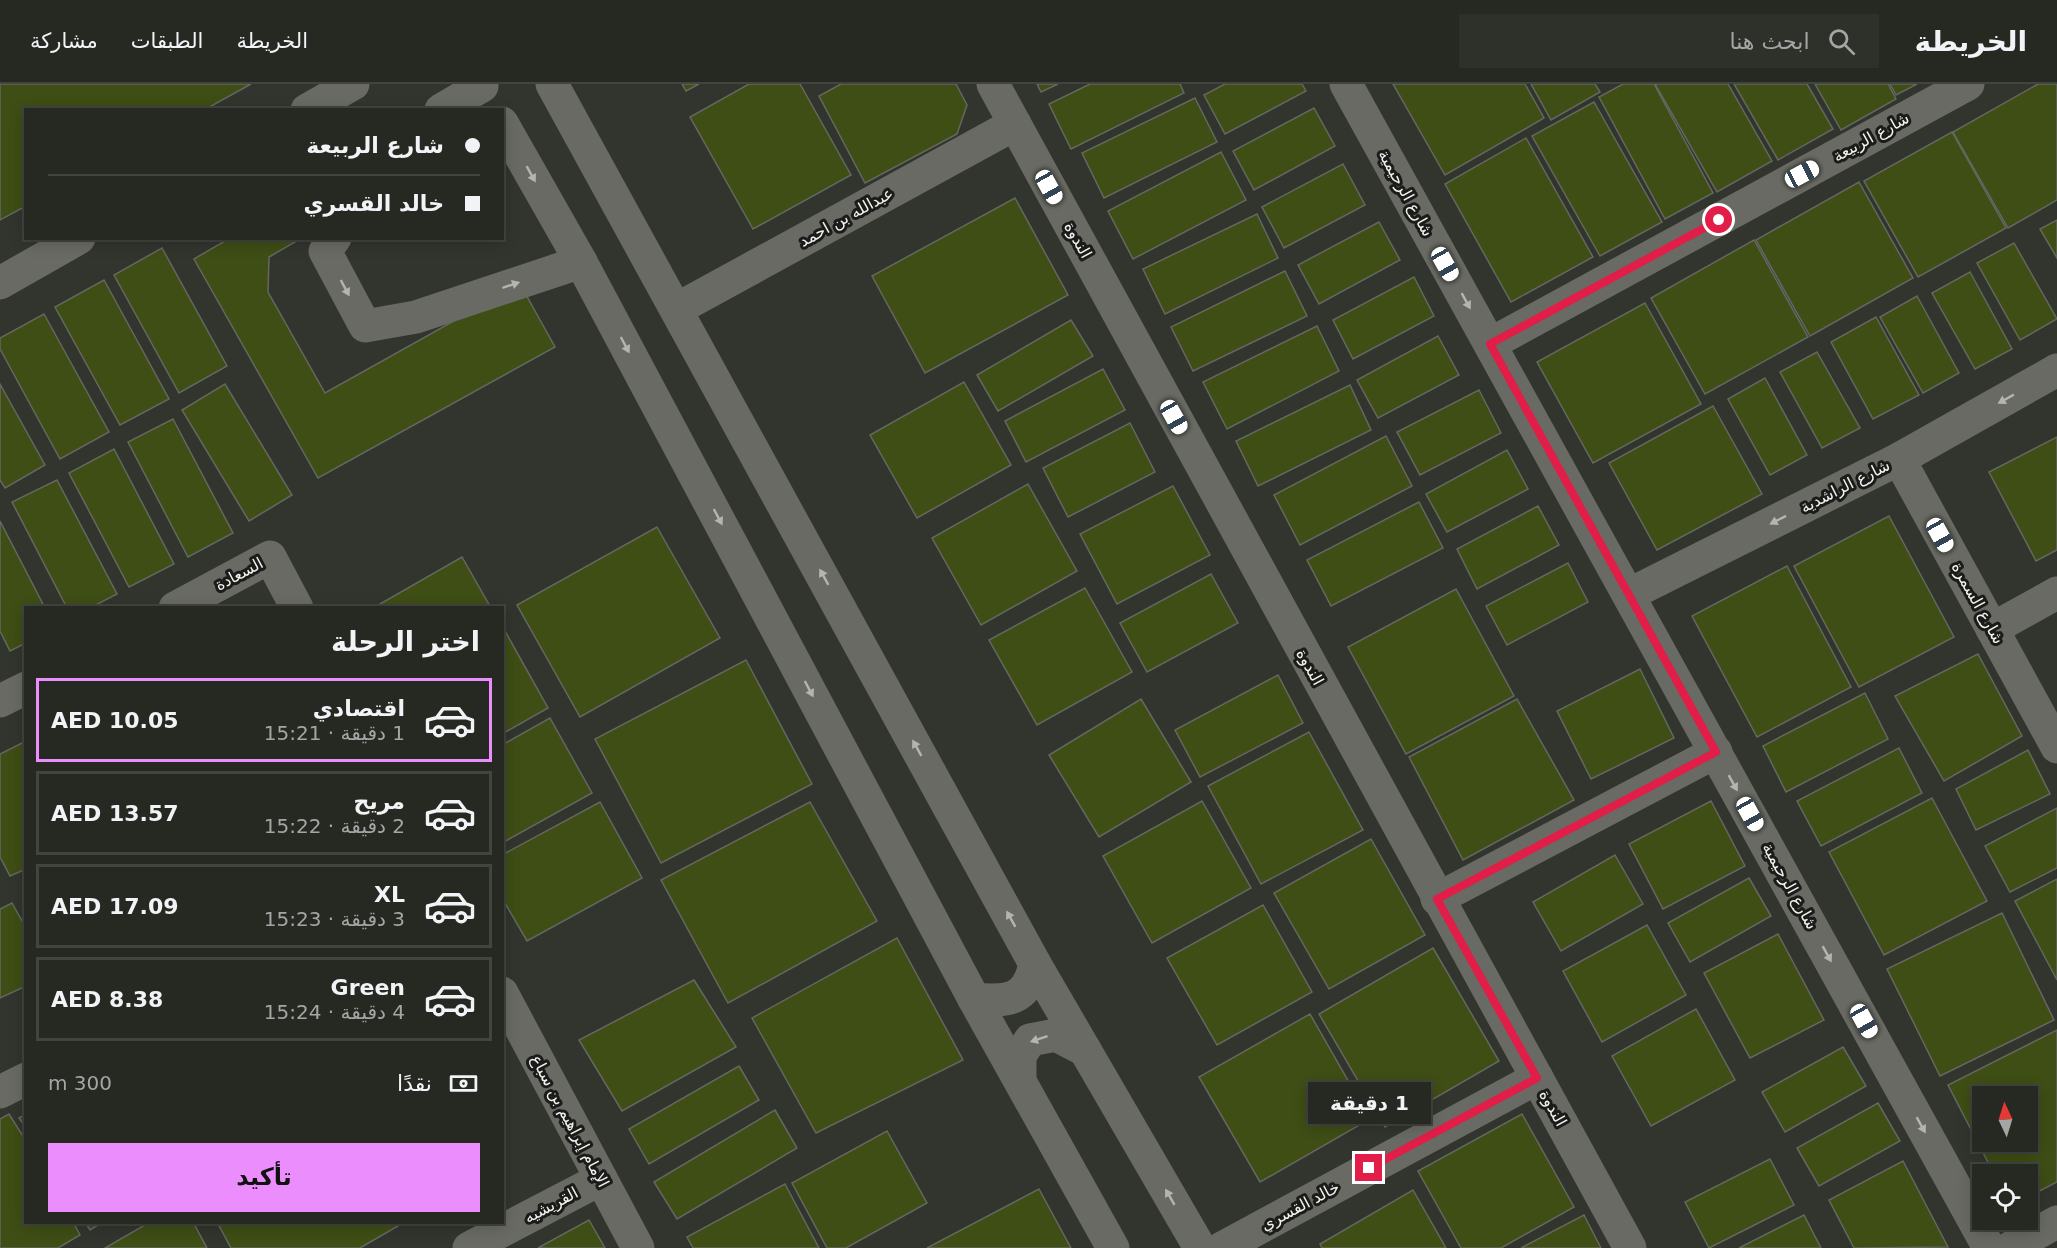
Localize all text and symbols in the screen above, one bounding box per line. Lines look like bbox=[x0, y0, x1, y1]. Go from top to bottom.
search box bbox=[1459, 14, 1879, 68]
icon: search bbox=[1825, 25, 1858, 58]
text: الخريطة bbox=[1915, 25, 2027, 58]
text: مشاركة bbox=[30, 29, 98, 53]
text: الطبقات bbox=[131, 29, 203, 53]
text: الخريطة bbox=[236, 29, 308, 53]
text: ابحث هنا bbox=[1730, 29, 1810, 54]
street label: شارع الربيعة bbox=[1829, 108, 1913, 167]
text: شارع الربيعة bbox=[306, 133, 444, 158]
street label: شارع الرحيمية bbox=[1374, 146, 1438, 240]
car bbox=[1782, 158, 1822, 190]
one-way arrow bbox=[526, 166, 536, 183]
car bbox=[1032, 167, 1066, 207]
street label: عبدالله بن احمد bbox=[796, 183, 897, 252]
text: خالد القسري bbox=[303, 191, 444, 216]
route start bbox=[1705, 206, 1732, 233]
street label: الندوة bbox=[1059, 218, 1096, 262]
car bbox=[1428, 244, 1462, 284]
one-way arrow bbox=[340, 280, 350, 297]
one-way arrow bbox=[502, 280, 520, 290]
one-way arrow bbox=[1460, 292, 1470, 309]
one-way arrow bbox=[620, 337, 630, 354]
one-way arrow bbox=[1997, 394, 2014, 404]
car bbox=[1157, 397, 1191, 437]
street label: شارع الراشدية bbox=[1797, 455, 1893, 518]
one-way arrow bbox=[713, 509, 723, 526]
one-way arrow bbox=[1770, 515, 1787, 525]
car bbox=[1923, 515, 1957, 555]
street label: السعادة bbox=[212, 553, 266, 595]
street label: شارع السمرة bbox=[1947, 559, 2008, 648]
one-way arrow bbox=[819, 568, 829, 585]
text: اختر الرحلة bbox=[331, 626, 480, 657]
street label: الندوة bbox=[1291, 645, 1328, 689]
one-way arrow bbox=[804, 681, 814, 698]
icon: car bbox=[423, 693, 477, 747]
text: اقتصادي bbox=[313, 696, 405, 721]
text: AED 10.05 bbox=[51, 708, 179, 733]
text: 1 دقيقة · 15:21 bbox=[264, 721, 405, 745]
one-way arrow bbox=[912, 739, 922, 756]
one-way arrow bbox=[1728, 775, 1738, 792]
icon: car bbox=[423, 786, 477, 840]
text: مريح bbox=[354, 789, 405, 814]
car bbox=[1733, 794, 1767, 834]
text: AED 13.57 bbox=[51, 801, 179, 826]
text: 2 دقيقة · 15:22 bbox=[264, 814, 405, 838]
street label: شارع الرحيمية bbox=[1758, 839, 1822, 933]
icon: car bbox=[423, 879, 477, 933]
text: XL bbox=[374, 882, 405, 907]
text: AED 17.09 bbox=[51, 894, 179, 919]
text: 3 دقيقة · 15:23 bbox=[264, 907, 405, 931]
one-way arrow bbox=[1006, 910, 1016, 927]
one-way arrow bbox=[1822, 946, 1832, 963]
icon: car bbox=[423, 972, 477, 1026]
text: Green bbox=[331, 975, 405, 1000]
text: AED 8.38 bbox=[51, 987, 163, 1012]
text: 4 دقيقة · 15:24 bbox=[264, 1000, 405, 1024]
car bbox=[1847, 1001, 1881, 1041]
one-way arrow bbox=[1029, 1035, 1047, 1044]
street label: الإمام إبراهيم بن سباع bbox=[526, 1051, 613, 1191]
icon: cash bbox=[447, 1067, 480, 1100]
text: 300 m bbox=[48, 1071, 112, 1095]
text: نقدًا bbox=[397, 1071, 432, 1096]
callout: 1 دقيقة bbox=[1308, 1081, 1430, 1123]
street label: الندوة bbox=[1534, 1086, 1571, 1130]
north arrow bbox=[1972, 1086, 2038, 1152]
map controls bbox=[1972, 1086, 2038, 1230]
text: 1 دقيقة bbox=[1330, 1091, 1409, 1115]
one-way arrow bbox=[1916, 1117, 1926, 1134]
button: تأكيد bbox=[48, 1143, 480, 1212]
route end bbox=[1355, 1154, 1382, 1181]
button: locate bbox=[1972, 1164, 2038, 1230]
street label: خالد القسري bbox=[1257, 1177, 1343, 1235]
street label: القريشيه bbox=[521, 1183, 582, 1228]
one-way arrow bbox=[1165, 1189, 1176, 1205]

